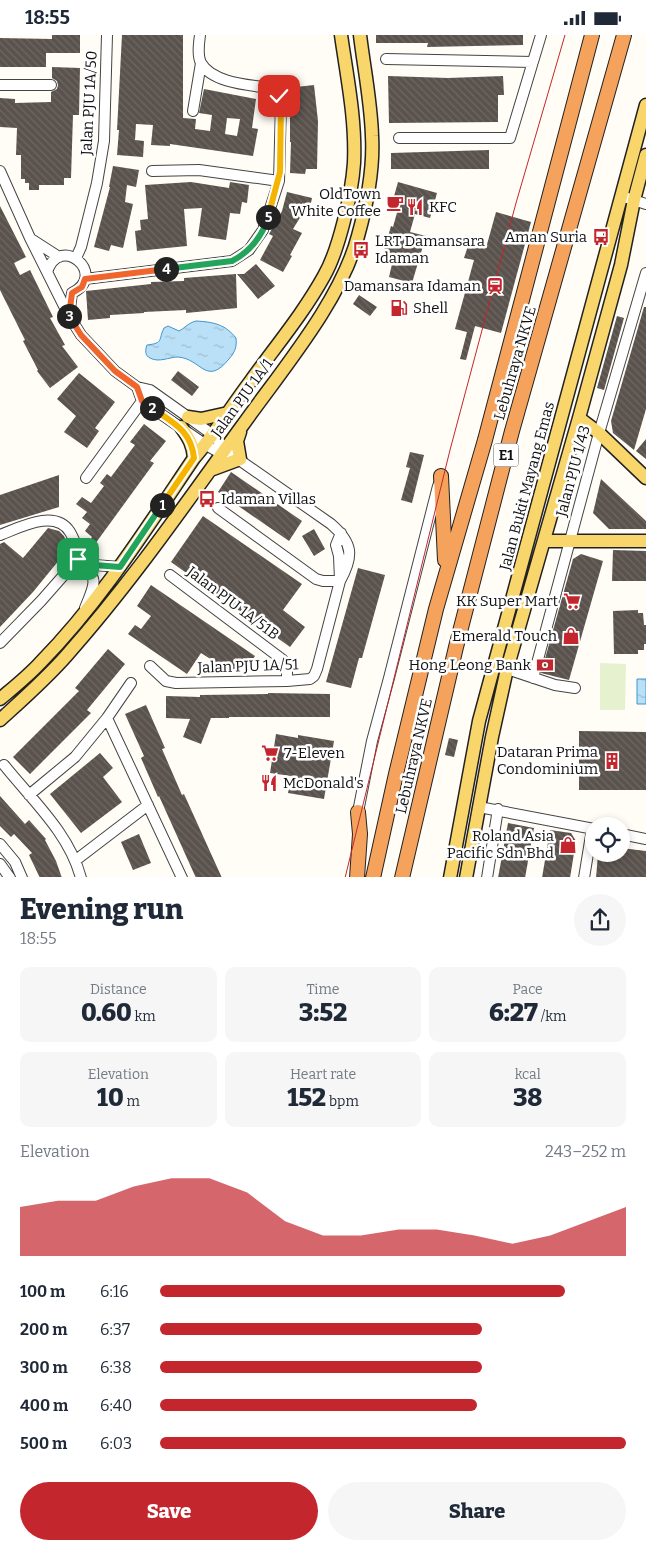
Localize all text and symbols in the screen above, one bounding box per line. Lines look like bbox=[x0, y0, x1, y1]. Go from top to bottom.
text: 18:55 bbox=[25, 6, 70, 29]
street label: Jalan PJU 1A/50 bbox=[77, 50, 101, 157]
pin bbox=[258, 75, 300, 117]
icon: check bbox=[265, 82, 293, 110]
place label: OldTown White Coffee bbox=[291, 185, 381, 220]
cafe icon: OldTown White Coffee bbox=[385, 193, 405, 213]
restaurant icon: KFC bbox=[405, 197, 425, 217]
place label: KFC bbox=[429, 198, 457, 216]
pin: 5 bbox=[256, 205, 280, 229]
text: 5 bbox=[265, 209, 272, 226]
bus stop icon: Aman Suria bbox=[591, 227, 611, 247]
place label: Aman Suria bbox=[505, 228, 587, 246]
place label: LRT Damansara Idaman bbox=[375, 232, 485, 267]
bus stop icon: LRT Damansara Idaman bbox=[351, 240, 371, 260]
pin: 4 bbox=[154, 257, 178, 281]
text: 4 bbox=[162, 261, 171, 278]
station icon: Damansara Idaman bbox=[485, 276, 505, 296]
place label: Damansara Idaman bbox=[344, 277, 481, 295]
fuel station icon: Shell bbox=[389, 298, 409, 318]
place label: Shell bbox=[413, 299, 448, 317]
pin: 3 bbox=[56, 303, 82, 329]
street label: Lebuhraya NKVE bbox=[490, 304, 540, 422]
text: 3 bbox=[65, 308, 74, 325]
street label: Jalan PJU 1A/1 bbox=[207, 355, 277, 442]
pin: 2 bbox=[140, 395, 164, 421]
text: 2 bbox=[149, 400, 156, 417]
street label: Jalan Bukit Mayang Emas bbox=[496, 400, 558, 573]
street label: Jalan PJU 1/43 bbox=[552, 423, 594, 520]
road number: E1 bbox=[494, 443, 518, 467]
bus stop icon: Idaman Villas bbox=[197, 489, 217, 509]
place label: Idaman Villas bbox=[221, 490, 316, 508]
pin: 1 bbox=[150, 493, 174, 517]
text: 1 bbox=[159, 497, 166, 514]
pin bbox=[57, 538, 99, 580]
icon: arrive bbox=[64, 545, 92, 573]
street label: Jalan PJU 1A/51B bbox=[183, 562, 283, 643]
supermarket icon: KK Super Mart bbox=[562, 591, 582, 611]
place label: KK Super Mart bbox=[456, 592, 559, 610]
shop icon: Emerald Touch bbox=[561, 626, 581, 646]
place label: Emerald Touch bbox=[452, 627, 558, 645]
street label: Jalan PJU 1A/51 bbox=[196, 655, 299, 677]
bank icon: Hong Leong Bank bbox=[535, 655, 555, 675]
place label: Hong Leong Bank bbox=[408, 656, 531, 674]
street label: Lebuhraya NKVE bbox=[392, 697, 436, 815]
supermarket icon: 7-Eleven bbox=[260, 743, 280, 763]
place label: Dataran Prima Condominium bbox=[497, 743, 599, 778]
place label: 7-Eleven bbox=[284, 744, 345, 762]
building icon: Dataran Prima Condominium bbox=[602, 751, 622, 771]
restaurant icon: McDonald's bbox=[259, 773, 279, 793]
place label: McDonald's bbox=[283, 774, 364, 792]
map controls bbox=[585, 817, 630, 862]
button: locate bbox=[585, 817, 630, 862]
place label: Roland Asia Pacific Sdn Bhd bbox=[447, 827, 554, 862]
shop icon: Roland Asia Pacific Sdn Bhd bbox=[558, 835, 578, 855]
text: Evening run bbox=[20, 893, 183, 926]
button: share bbox=[574, 894, 626, 946]
text: 18:55 bbox=[20, 929, 57, 948]
text: Distance bbox=[90, 981, 147, 998]
text: Time bbox=[306, 981, 340, 998]
text: Pace bbox=[513, 981, 543, 998]
text: 0.60 bbox=[81, 998, 132, 1028]
text: 3:52 bbox=[299, 998, 347, 1028]
text: 6:27 bbox=[489, 998, 538, 1028]
text: km bbox=[132, 1008, 156, 1025]
text: /km bbox=[538, 1008, 566, 1025]
text: Elevation bbox=[88, 1066, 149, 1083]
text: Heart rate bbox=[290, 1066, 356, 1083]
text: kcal bbox=[515, 1066, 541, 1083]
text: 10 bbox=[97, 1083, 124, 1113]
text: 152 bbox=[287, 1083, 326, 1113]
text: 38 bbox=[513, 1083, 542, 1113]
text: m bbox=[124, 1093, 140, 1110]
text: bpm bbox=[326, 1093, 359, 1110]
text: Elevation bbox=[20, 1142, 90, 1161]
text: 243–252 m bbox=[545, 1142, 626, 1161]
text: 100 m bbox=[20, 1282, 65, 1301]
text: 6:16 bbox=[100, 1282, 129, 1301]
text: 200 m bbox=[20, 1320, 67, 1339]
text: 6:37 bbox=[100, 1320, 130, 1339]
text: 300 m bbox=[20, 1358, 68, 1377]
text: 6:38 bbox=[100, 1358, 132, 1377]
text: 400 m bbox=[20, 1396, 68, 1415]
text: 6:40 bbox=[100, 1396, 132, 1415]
text: 500 m bbox=[20, 1434, 67, 1453]
text: 6:03 bbox=[100, 1434, 132, 1453]
button: Save bbox=[20, 1482, 318, 1540]
button: Share bbox=[328, 1482, 626, 1540]

